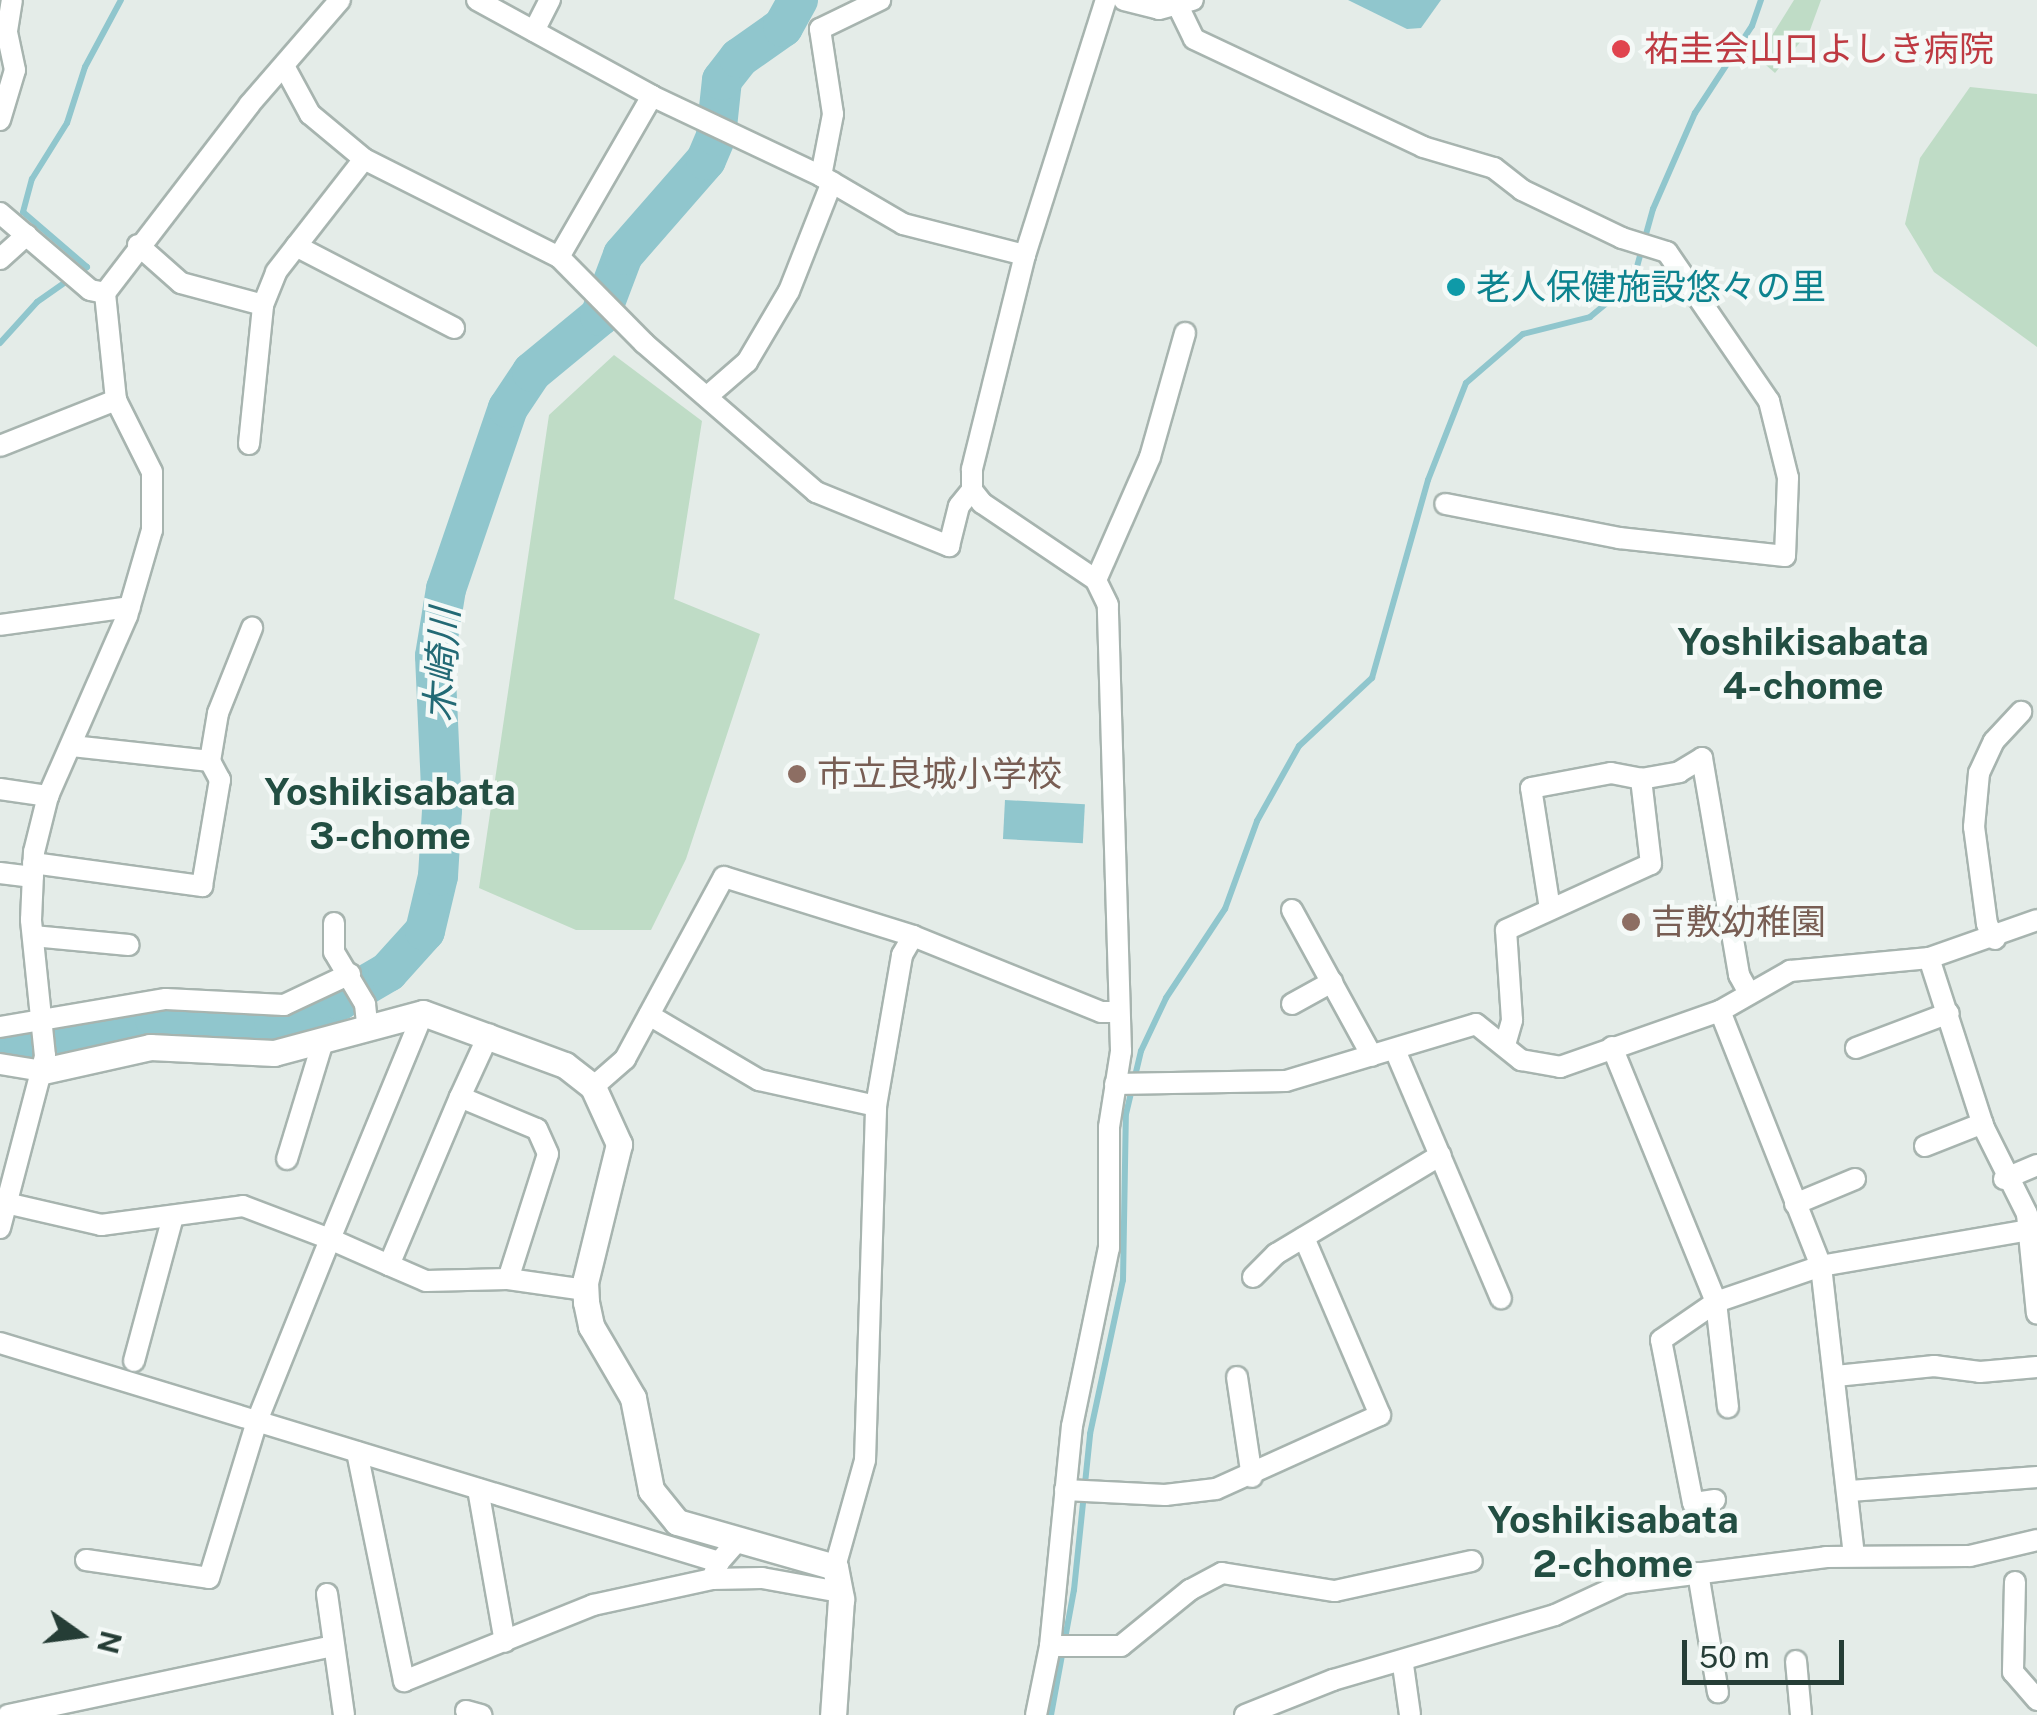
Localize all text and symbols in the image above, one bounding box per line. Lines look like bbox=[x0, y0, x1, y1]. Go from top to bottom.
place label: 祐圭会山口よしき病院 bbox=[1644, 28, 1994, 70]
marker: 祐圭会山口よしき病院 bbox=[1608, 36, 1634, 62]
place label: 老人保健施設悠々の里 bbox=[1476, 266, 1826, 308]
marker: 老人保健施設悠々の里 bbox=[1445, 276, 1467, 298]
water label: 木崎川 bbox=[416, 607, 468, 723]
district label: Yoshikisabata 4-chome bbox=[1677, 619, 1929, 708]
place label: 市立良城小学校 bbox=[817, 753, 1062, 795]
marker: 市立良城小学校 bbox=[786, 763, 808, 785]
district label: Yoshikisabata 3-chome bbox=[264, 769, 516, 858]
place label: 吉敷幼稚園 bbox=[1651, 901, 1826, 943]
marker: 吉敷幼稚園 bbox=[1620, 911, 1642, 933]
district label: Yoshikisabata 2-chome bbox=[1487, 1497, 1739, 1586]
north arrow bbox=[30, 1585, 130, 1685]
scale bar bbox=[1687, 1620, 1850, 1682]
text: N bbox=[91, 1628, 128, 1657]
text: 50 m bbox=[1699, 1639, 1770, 1675]

